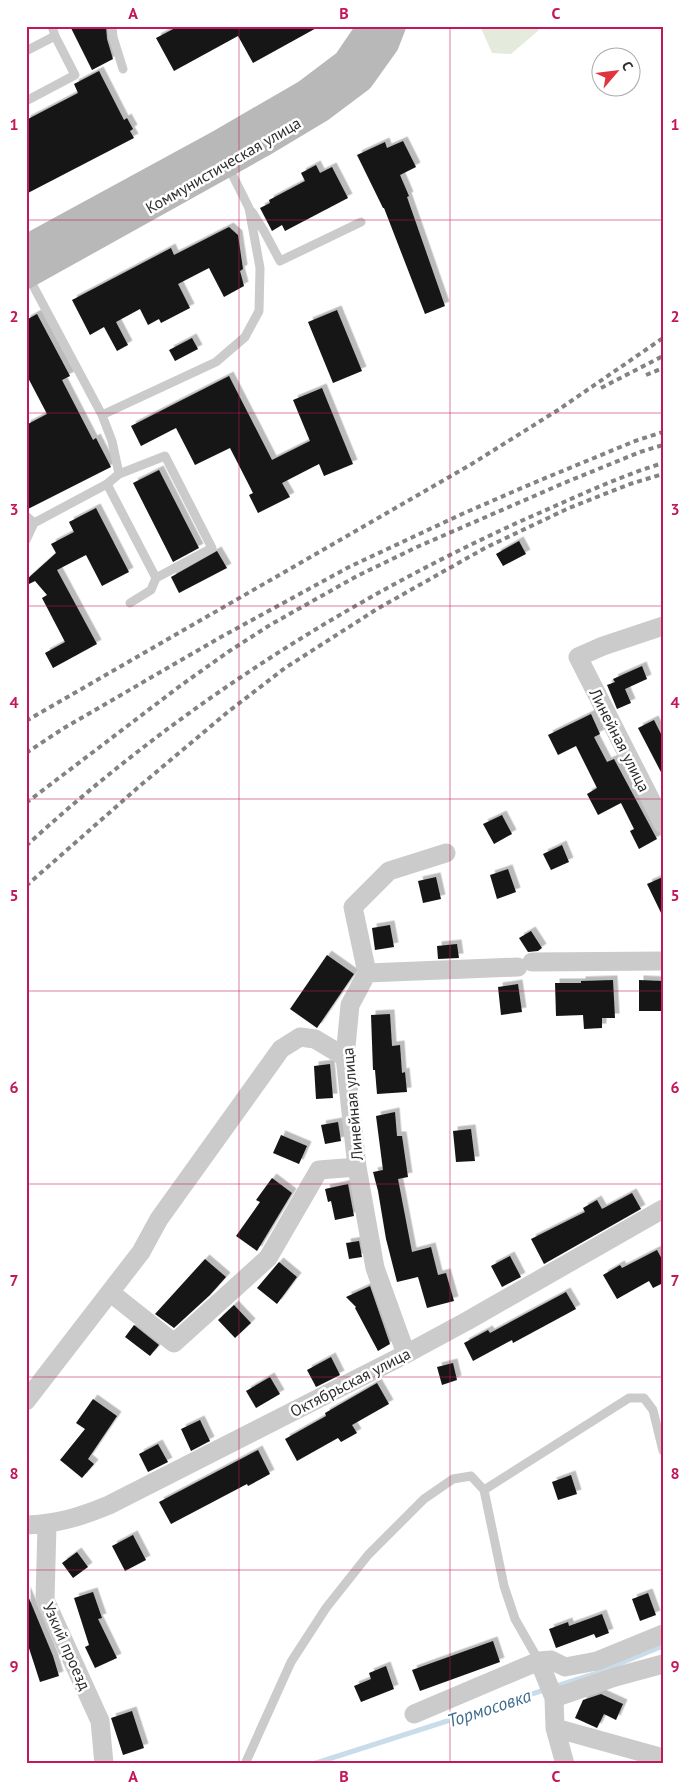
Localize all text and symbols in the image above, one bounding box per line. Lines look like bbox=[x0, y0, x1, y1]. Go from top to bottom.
text: A bbox=[128, 3, 138, 23]
text: B bbox=[339, 3, 349, 23]
text: C bbox=[552, 3, 561, 23]
north arrow bbox=[592, 48, 642, 98]
text: С bbox=[618, 58, 637, 74]
street label: Коммунистическая улица bbox=[142, 112, 304, 218]
text: 1 bbox=[9, 114, 19, 134]
text: 1 bbox=[670, 114, 680, 134]
text: 2 bbox=[9, 306, 19, 326]
text: 2 bbox=[670, 306, 680, 326]
text: 3 bbox=[9, 499, 19, 519]
text: 3 bbox=[670, 499, 680, 519]
street label: Линейная улица bbox=[585, 684, 655, 795]
text: 4 bbox=[9, 692, 19, 712]
text: 4 bbox=[670, 692, 680, 712]
text: 5 bbox=[9, 885, 19, 905]
text: 5 bbox=[670, 885, 680, 905]
street label: Линейная улица bbox=[337, 1047, 367, 1162]
text: 6 bbox=[9, 1077, 19, 1097]
text: 6 bbox=[670, 1077, 680, 1097]
text: 7 bbox=[9, 1270, 19, 1290]
text: 7 bbox=[670, 1270, 680, 1290]
street label: Октябрьская улица bbox=[286, 1343, 414, 1421]
text: 8 bbox=[9, 1463, 19, 1483]
text: 8 bbox=[670, 1463, 680, 1483]
street label: Узкий проезд bbox=[39, 1599, 95, 1693]
text: 9 bbox=[9, 1656, 19, 1676]
text: 9 bbox=[670, 1656, 680, 1676]
water label: Тормосовка bbox=[444, 1684, 534, 1732]
text: A bbox=[128, 1766, 138, 1786]
text: B bbox=[339, 1766, 349, 1786]
text: C bbox=[552, 1766, 561, 1786]

